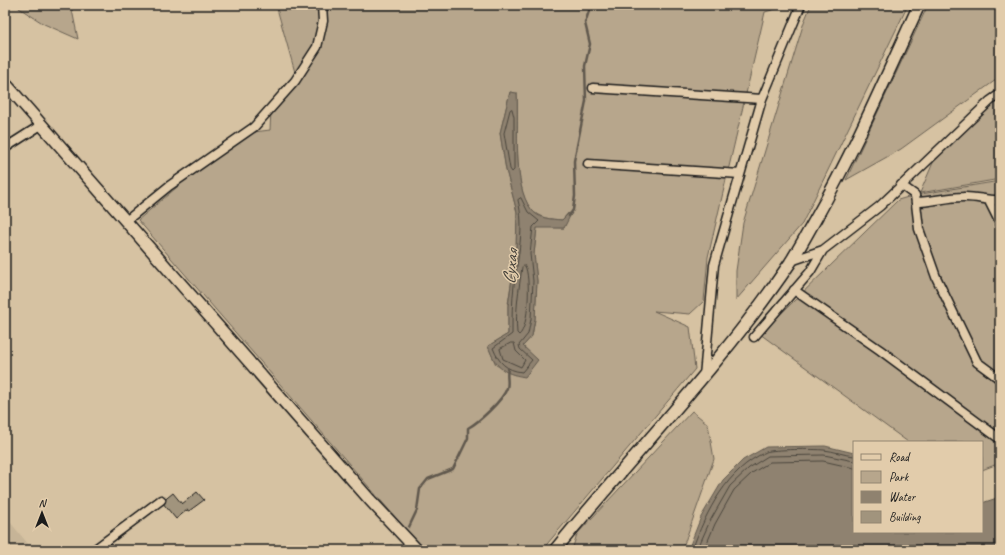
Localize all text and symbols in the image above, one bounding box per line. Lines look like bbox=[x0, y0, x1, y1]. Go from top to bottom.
water label: Сухая bbox=[497, 246, 523, 285]
legend bbox=[853, 441, 983, 533]
text: Road bbox=[889, 449, 911, 465]
text: Park bbox=[889, 469, 910, 485]
text: Water bbox=[889, 489, 917, 505]
north arrow bbox=[22, 493, 62, 533]
text: N bbox=[39, 496, 48, 510]
text: Building bbox=[889, 509, 921, 525]

